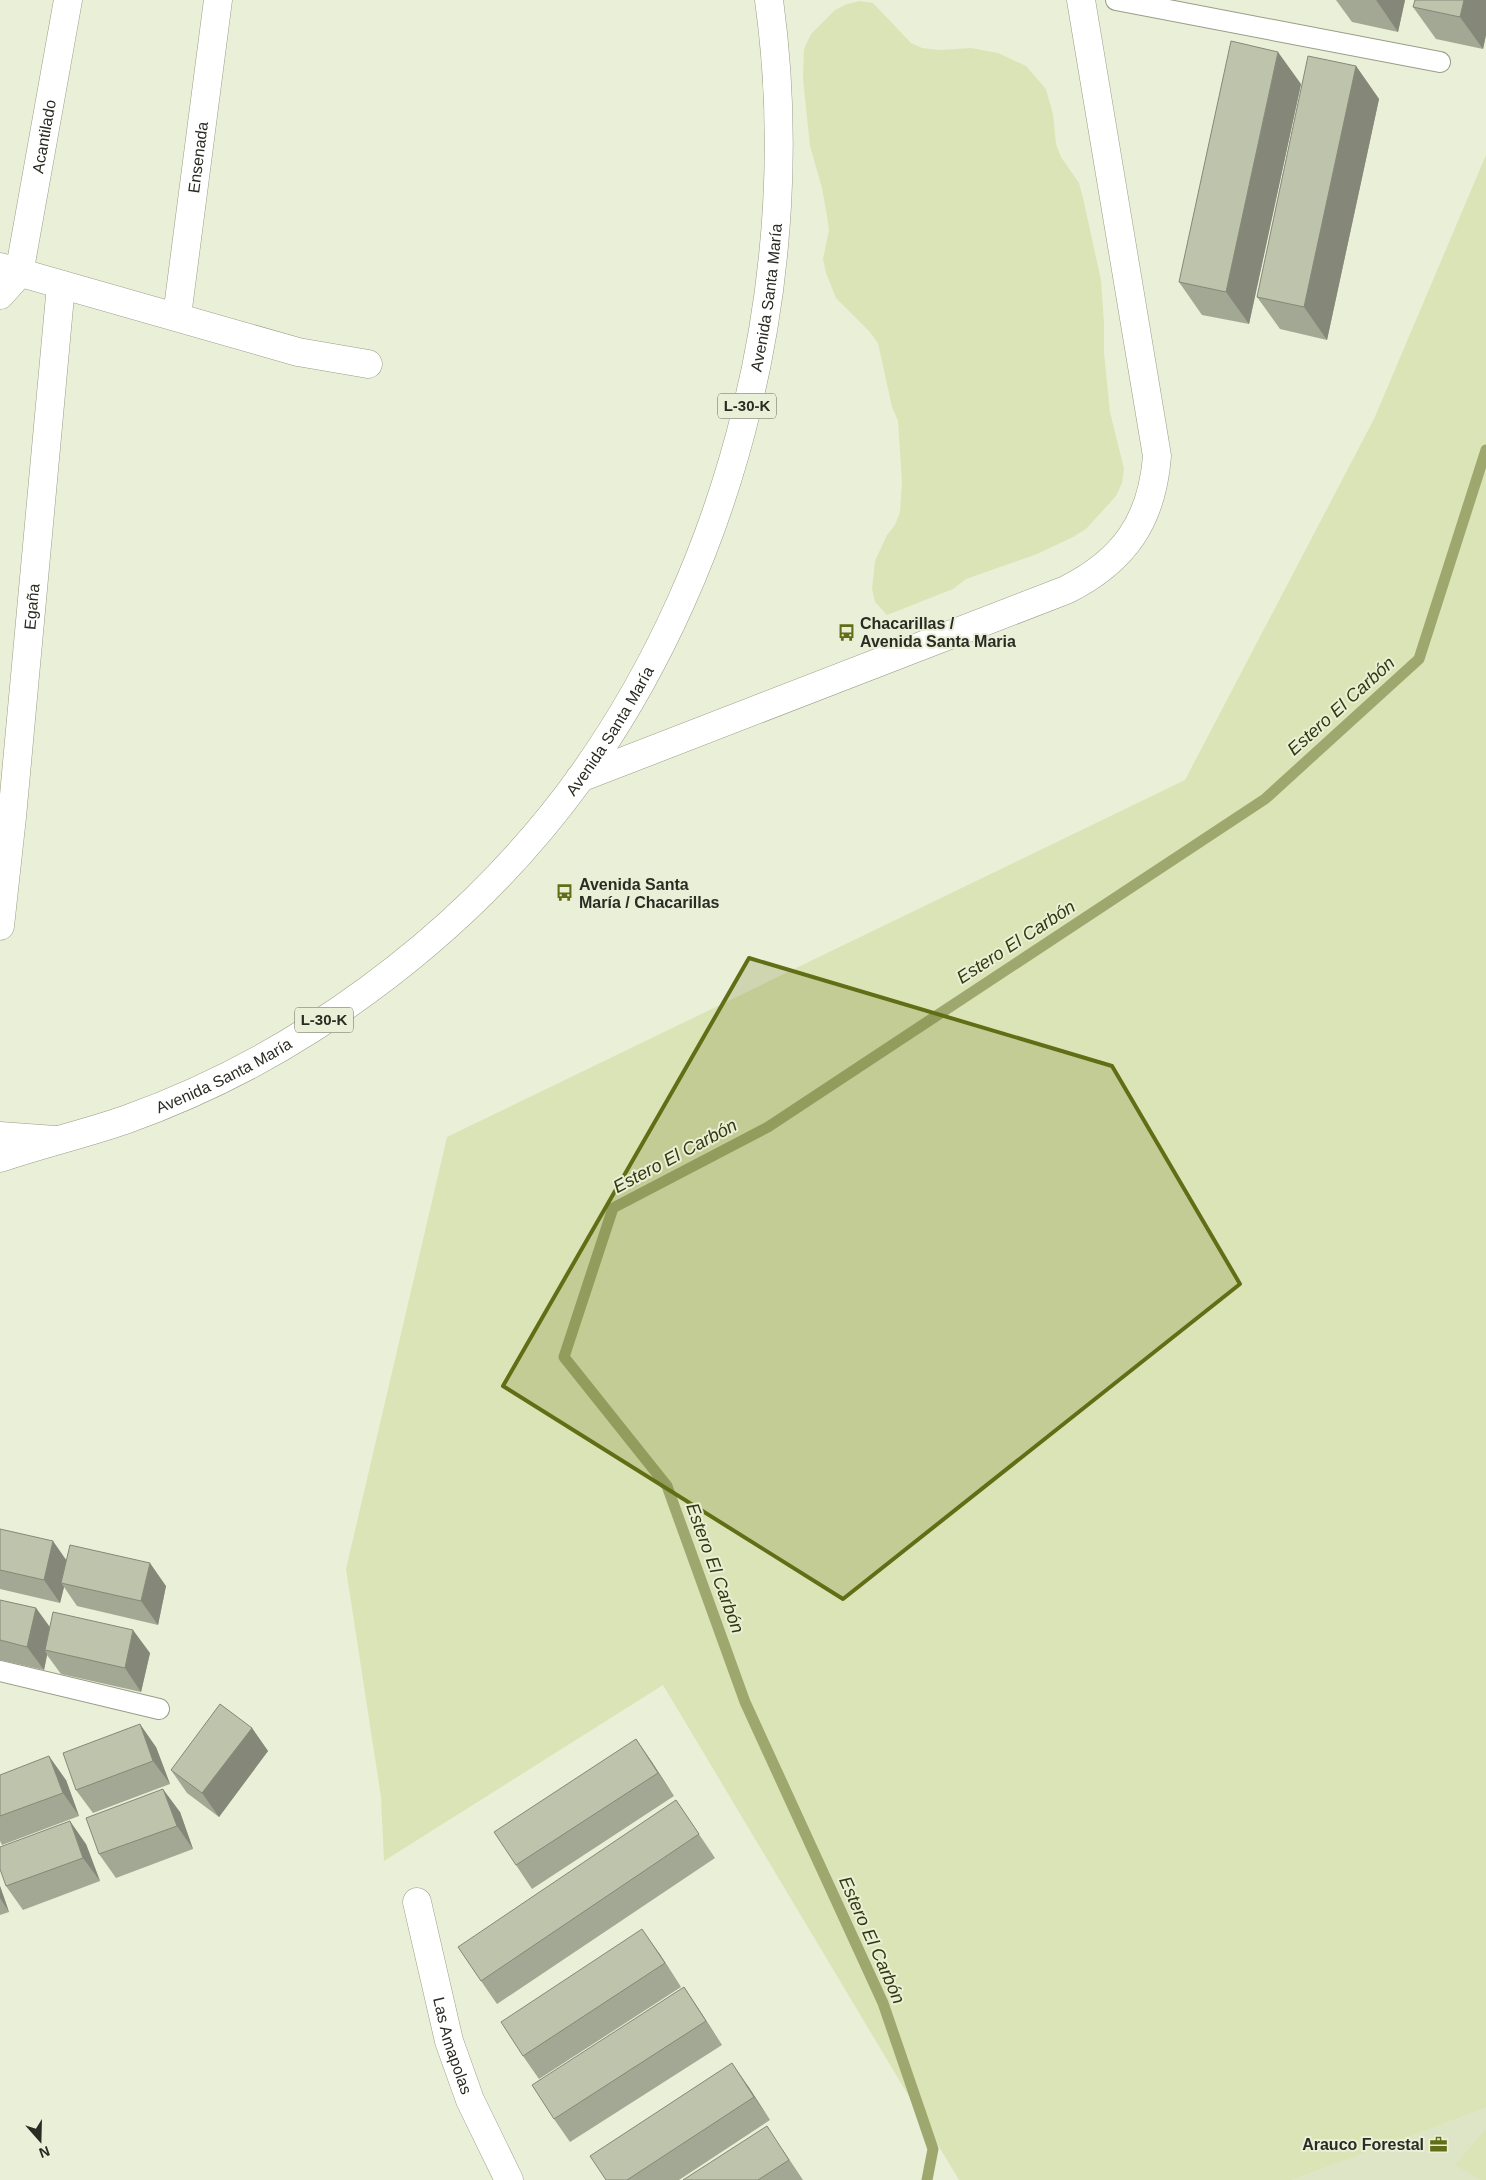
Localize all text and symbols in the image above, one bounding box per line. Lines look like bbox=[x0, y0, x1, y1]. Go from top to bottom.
street label: Acantilado bbox=[29, 98, 59, 175]
street label: Ensenada bbox=[185, 120, 211, 194]
street label: Avenida Santa María bbox=[747, 223, 785, 373]
road number: L-30-K bbox=[718, 394, 776, 418]
street label: Egaña bbox=[21, 583, 42, 630]
place label: Chacarillas / Avenida Santa Maria bbox=[860, 615, 1016, 650]
bus stop icon: Chacarillas / Avenida Santa Maria bbox=[836, 622, 856, 642]
water label: Estero El Carbón bbox=[1283, 653, 1399, 759]
street label: Avenida Santa María bbox=[563, 664, 657, 799]
place label: Avenida Santa María / Chacarillas bbox=[579, 876, 720, 911]
bus stop icon: Avenida Santa María / Chacarillas bbox=[555, 883, 575, 903]
water label: Estero El Carbón bbox=[953, 896, 1079, 988]
road number: L-30-K bbox=[295, 1008, 353, 1032]
street label: Avenida Santa María bbox=[153, 1035, 295, 1116]
water label: Estero El Carbón bbox=[610, 1115, 740, 1197]
water label: Estero El Carbón bbox=[682, 1500, 748, 1636]
water label: Estero El Carbón bbox=[835, 1873, 909, 2007]
street label: Las Amapolas bbox=[430, 1995, 475, 2096]
north arrow bbox=[15, 2115, 65, 2165]
office icon: Arauco Forestal bbox=[1428, 2134, 1448, 2154]
place label: Arauco Forestal bbox=[1302, 2136, 1424, 2153]
text: N bbox=[37, 2143, 52, 2161]

